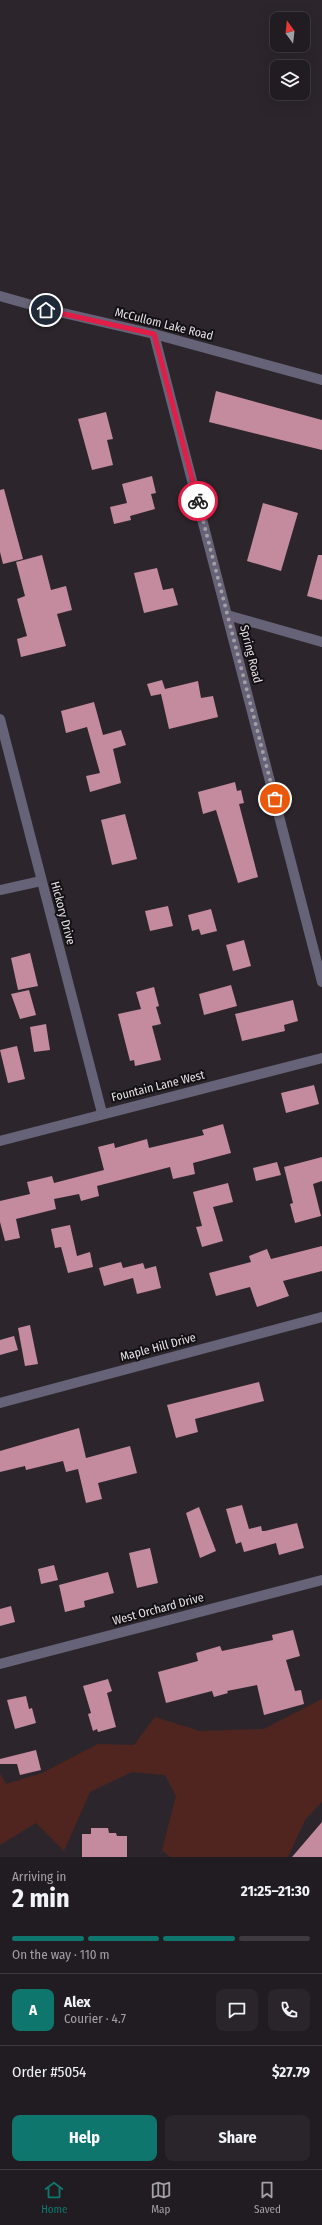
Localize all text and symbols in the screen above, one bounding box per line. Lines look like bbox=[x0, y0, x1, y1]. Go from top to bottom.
north arrow bbox=[270, 12, 310, 52]
map controls bbox=[270, 12, 310, 100]
button: layers bbox=[270, 60, 310, 100]
pin bbox=[29, 293, 63, 327]
icon: home bbox=[35, 299, 57, 321]
street label: McCullom Lake Road bbox=[113, 305, 215, 343]
courier bbox=[178, 481, 218, 521]
icon: bike bbox=[187, 490, 209, 512]
street label: Spring Road bbox=[237, 624, 265, 684]
pin bbox=[258, 782, 292, 816]
icon: bag bbox=[264, 788, 286, 810]
street label: Hickory Drive bbox=[48, 880, 78, 946]
street label: Fountain Lane West bbox=[110, 1068, 206, 1104]
street label: Maple Hill Drive bbox=[119, 1330, 197, 1364]
street label: West Orchard Drive bbox=[111, 1590, 205, 1628]
text: Arriving in bbox=[12, 1869, 66, 1884]
text: 21:25–21:30 bbox=[241, 1882, 310, 1900]
text: 2 min bbox=[12, 1883, 70, 1914]
text: On the way · 110 m bbox=[12, 1947, 110, 1962]
button: chat bbox=[216, 1989, 258, 2031]
button: phone bbox=[268, 1989, 310, 2031]
text: Alex bbox=[64, 1993, 91, 2011]
text: A bbox=[29, 2001, 37, 2019]
text: Courier · 4.7 bbox=[64, 2011, 126, 2026]
text: Order #5054 bbox=[12, 2063, 86, 2081]
text: $27.79 bbox=[272, 2063, 310, 2081]
button: Help bbox=[12, 2115, 157, 2161]
button: Share bbox=[165, 2115, 310, 2161]
tab: Home bbox=[41, 2179, 67, 2216]
tab: Map bbox=[150, 2179, 172, 2216]
tab: Saved bbox=[254, 2179, 281, 2216]

